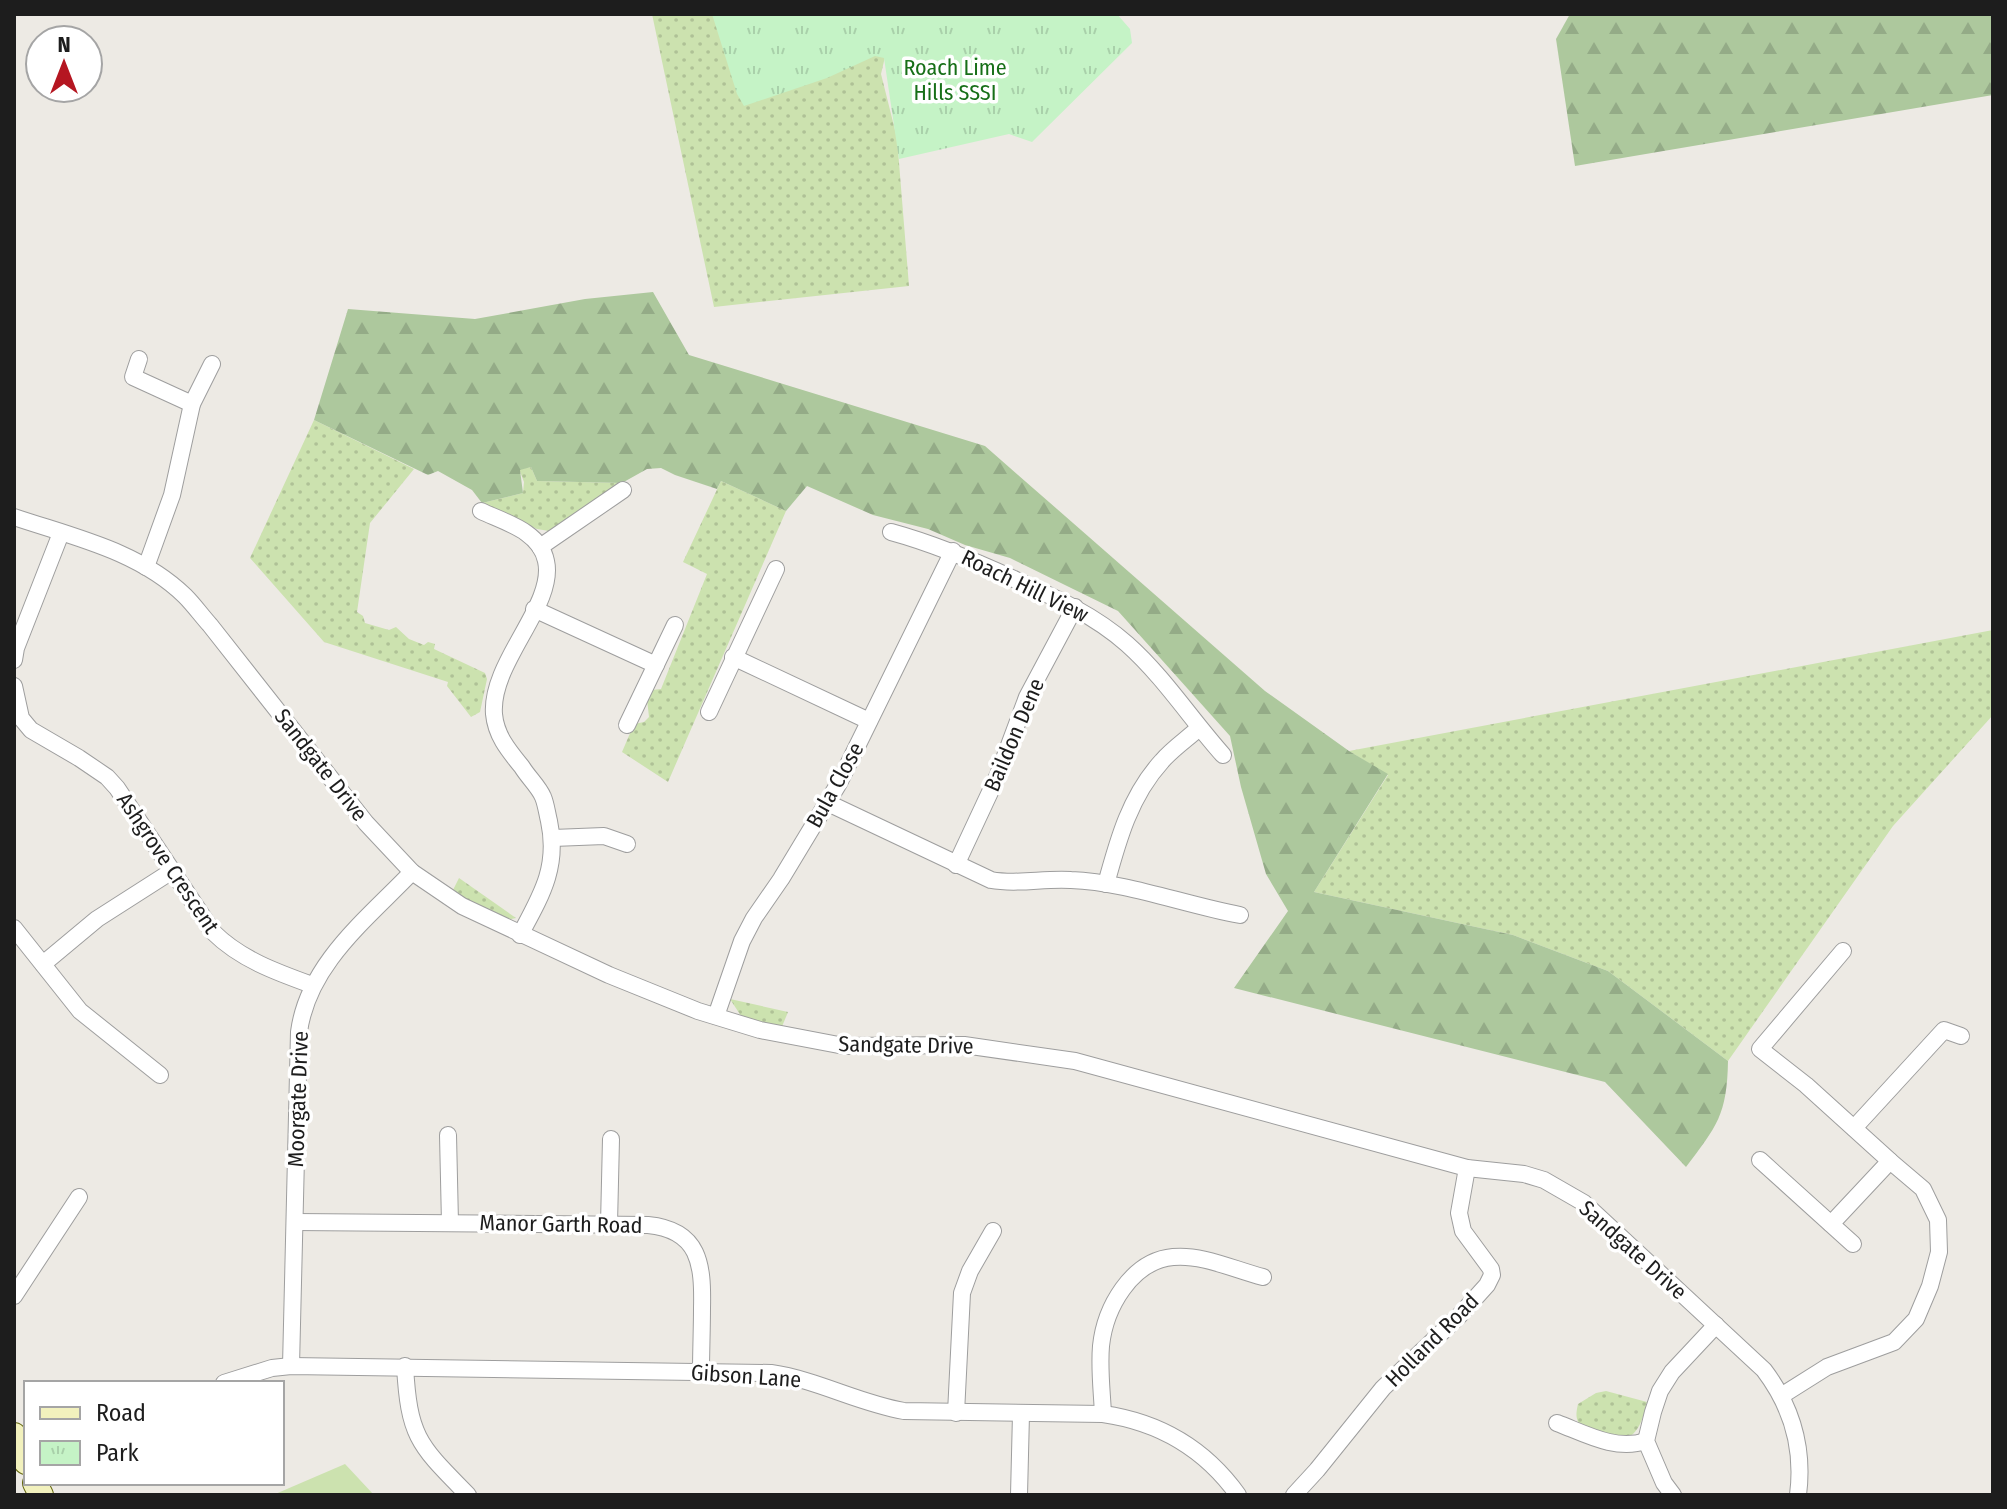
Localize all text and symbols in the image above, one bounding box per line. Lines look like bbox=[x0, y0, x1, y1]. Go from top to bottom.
north arrow bbox=[24, 24, 104, 104]
text: N bbox=[57, 31, 71, 58]
park label: Roach Lime Hills SSSI bbox=[903, 54, 1007, 106]
street label: Roach Hill View bbox=[957, 544, 1093, 628]
street label: Baildon Dene bbox=[978, 674, 1050, 796]
street label: Sandgate Drive bbox=[269, 703, 373, 827]
street label: Bula Close bbox=[800, 737, 870, 833]
street label: Ashgrove Crescent bbox=[111, 787, 225, 939]
street label: Moorgate Drive bbox=[282, 1030, 314, 1168]
street label: Sandgate Drive bbox=[838, 1030, 974, 1060]
street label: Sandgate Drive bbox=[1574, 1195, 1692, 1305]
street label: Manor Garth Road bbox=[479, 1209, 643, 1239]
street label: Holland Road bbox=[1380, 1288, 1484, 1392]
street label: Gibson Lane bbox=[690, 1359, 802, 1393]
legend bbox=[24, 1381, 284, 1485]
text: Road bbox=[96, 1399, 146, 1427]
text: Park bbox=[96, 1439, 139, 1467]

